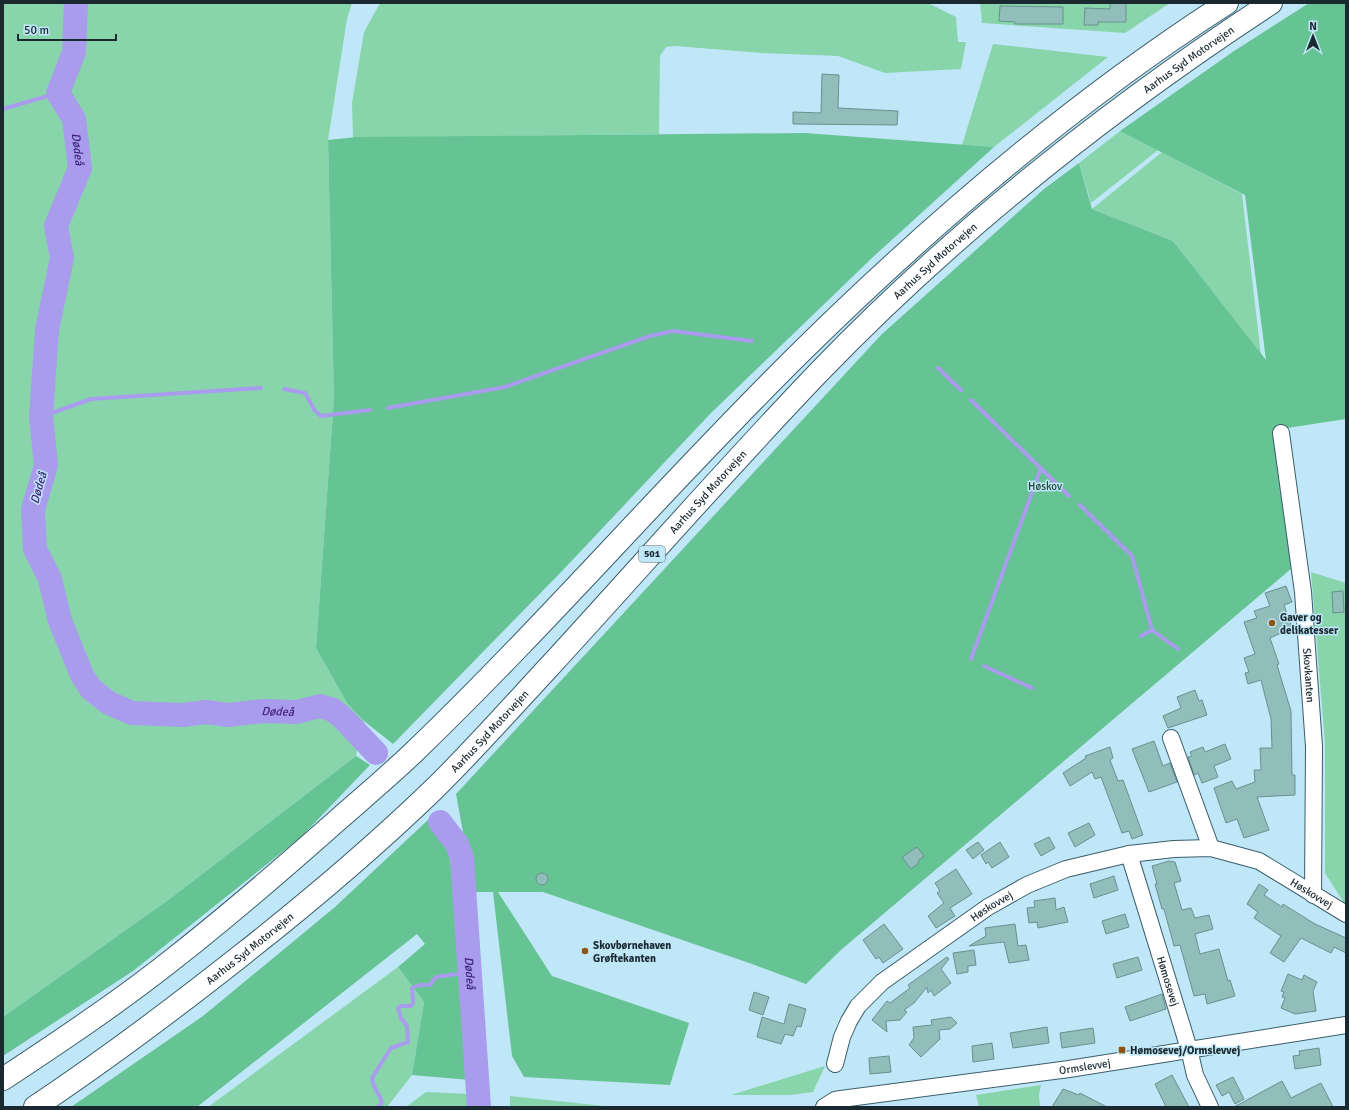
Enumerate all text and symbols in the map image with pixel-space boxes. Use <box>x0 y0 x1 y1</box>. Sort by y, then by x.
scale bar <box>18 16 116 42</box>
north arrow <box>1293 16 1333 56</box>
text: N <box>1309 20 1317 33</box>
text: 50 m <box>24 23 49 38</box>
street label: Aarhus Syd Motorvejen <box>1140 23 1236 96</box>
water label: Dødeå <box>68 132 87 167</box>
street label: Aarhus Syd Motorvejen <box>890 220 979 302</box>
street label: Aarhus Syd Motorvejen <box>667 447 749 536</box>
water label: Dødeå <box>27 469 51 506</box>
park label: Høskov <box>1028 480 1062 493</box>
road number: 501 <box>639 546 665 562</box>
place label: Gaver og delikatesser <box>1280 611 1339 637</box>
marker: Gaver og delikatesser <box>1267 618 1277 628</box>
street label: Skovkanten <box>1300 648 1317 703</box>
street label: Aarhus Syd Motorvejen <box>448 687 531 775</box>
water label: Dødeå <box>261 703 295 719</box>
street label: Høskovvej <box>1288 875 1335 911</box>
street label: Høskovvej <box>968 888 1015 924</box>
street label: Aarhus Syd Motorvejen <box>203 910 296 987</box>
place label: Skovbørnehaven Grøftekanten <box>593 939 671 965</box>
marker: Skovbørnehaven Grøftekanten <box>580 946 590 956</box>
street label: Hømosevej <box>1154 955 1182 1008</box>
water label: Dødeå <box>461 956 479 991</box>
place label: Hømosevej/Ormslevvej <box>1130 1044 1240 1057</box>
marker: Hømosevej/Ormslevvej <box>1117 1045 1127 1055</box>
street label: Ormslevvej <box>1058 1056 1111 1077</box>

